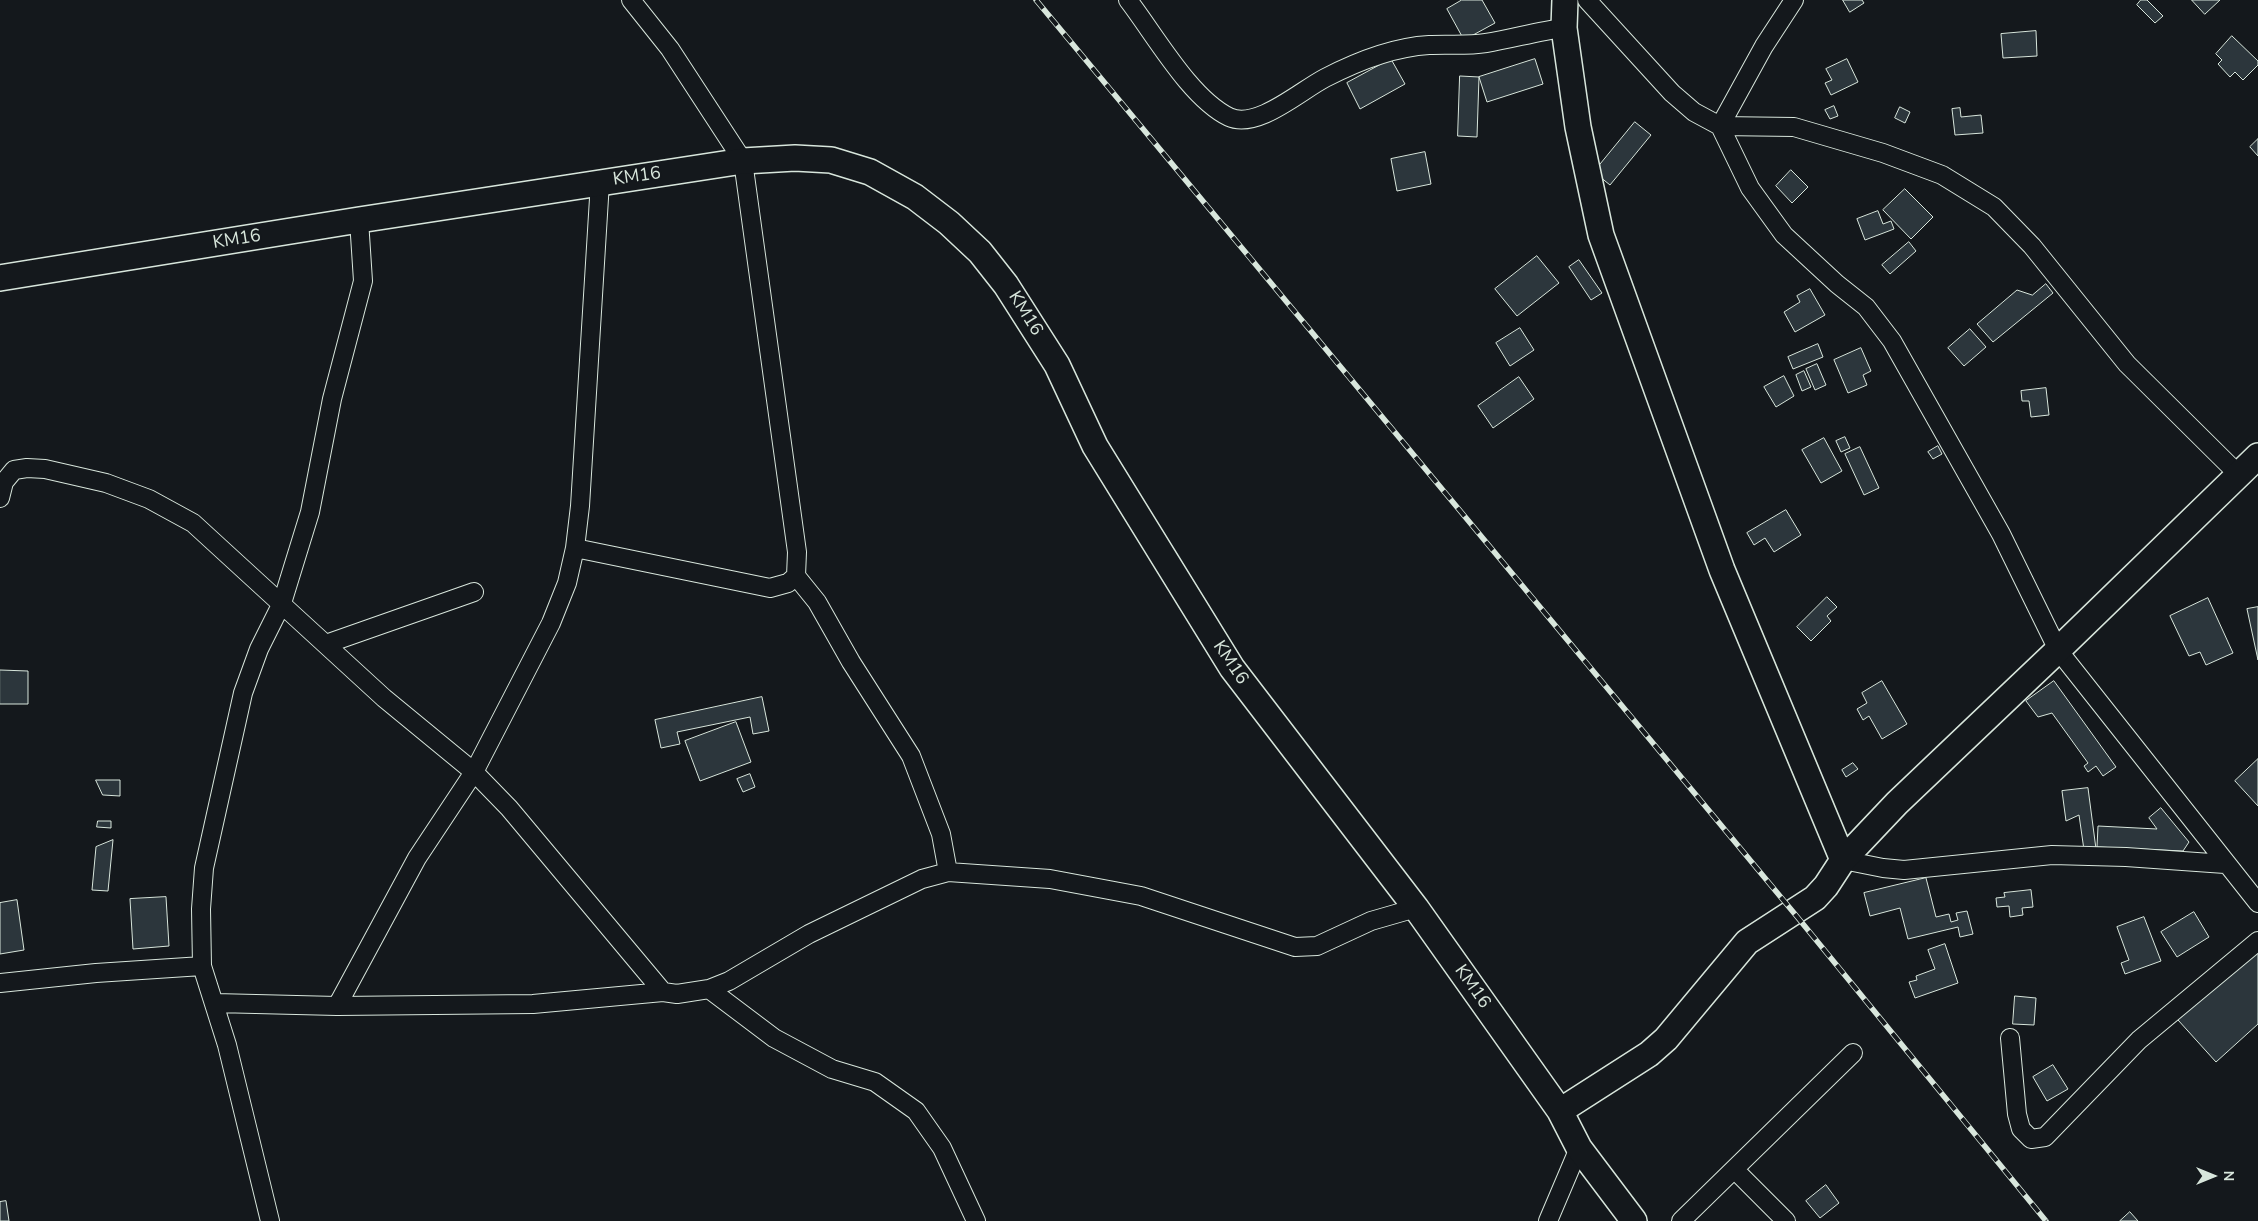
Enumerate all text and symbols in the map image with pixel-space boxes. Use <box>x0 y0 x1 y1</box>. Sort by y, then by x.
street label: KM16 <box>612 163 662 191</box>
street label: KM16 <box>211 226 263 254</box>
street label: KM16 <box>1003 288 1047 340</box>
street label: KM16 <box>1208 637 1252 689</box>
street label: KM16 <box>1449 961 1495 1013</box>
north arrow <box>2188 1151 2238 1201</box>
text: N <box>2219 1171 2238 1181</box>

